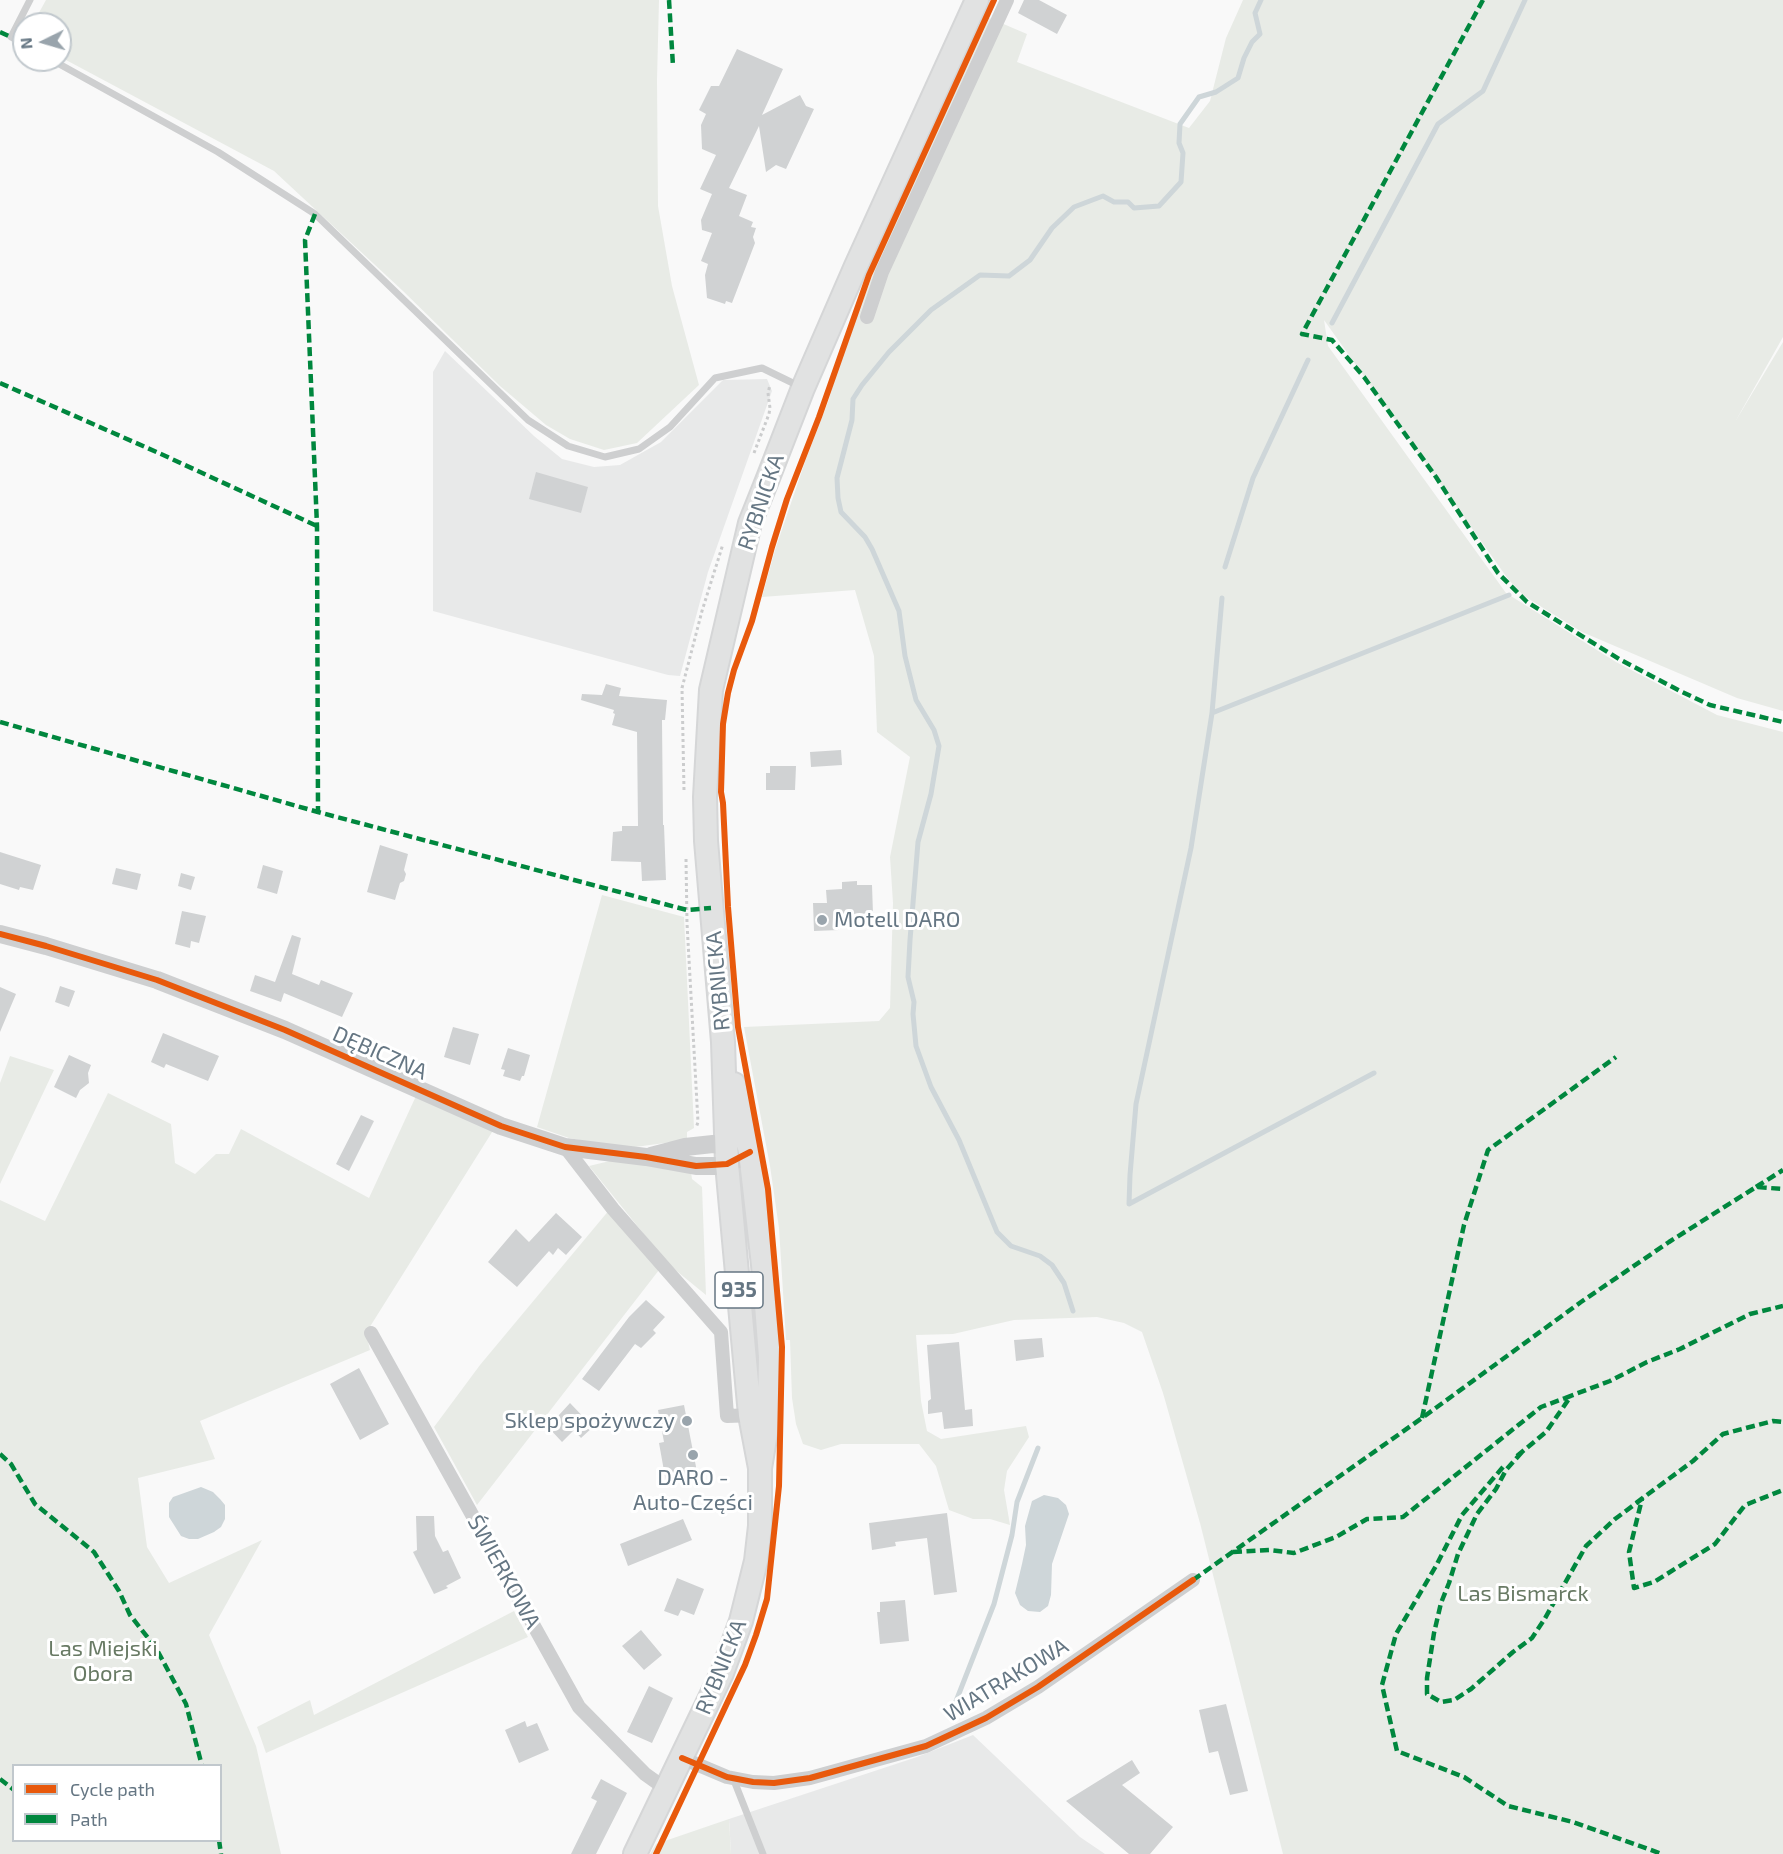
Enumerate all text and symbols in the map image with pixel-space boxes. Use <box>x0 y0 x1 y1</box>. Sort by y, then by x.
north arrow <box>12 12 72 72</box>
text: N <box>16 37 36 50</box>
street label: RYBNICKA <box>732 450 790 554</box>
place label: Motell DARO <box>834 907 960 933</box>
marker: Motell DARO <box>815 913 829 927</box>
street label: RYBNICKA <box>700 930 736 1032</box>
street label: DĘBICZNA <box>329 1020 431 1086</box>
road number: 935 <box>715 1272 763 1308</box>
place label: Sklep spożywczy <box>505 1408 675 1434</box>
marker: Sklep spożywczy <box>680 1414 694 1428</box>
marker: DARO - Auto-Części <box>686 1448 700 1462</box>
place label: DARO - Auto-Części <box>633 1465 753 1516</box>
street label: ŚWIERKOWA <box>462 1510 546 1634</box>
park label: Las Bismarck <box>1457 1581 1589 1607</box>
street label: RYBNICKA <box>690 1616 752 1718</box>
street label: WIATRAKOWA <box>939 1633 1073 1727</box>
park label: Las Miejski Obora <box>48 1636 158 1688</box>
legend <box>12 1764 222 1842</box>
text: Cycle path <box>70 1778 155 1800</box>
text: Path <box>70 1808 108 1830</box>

